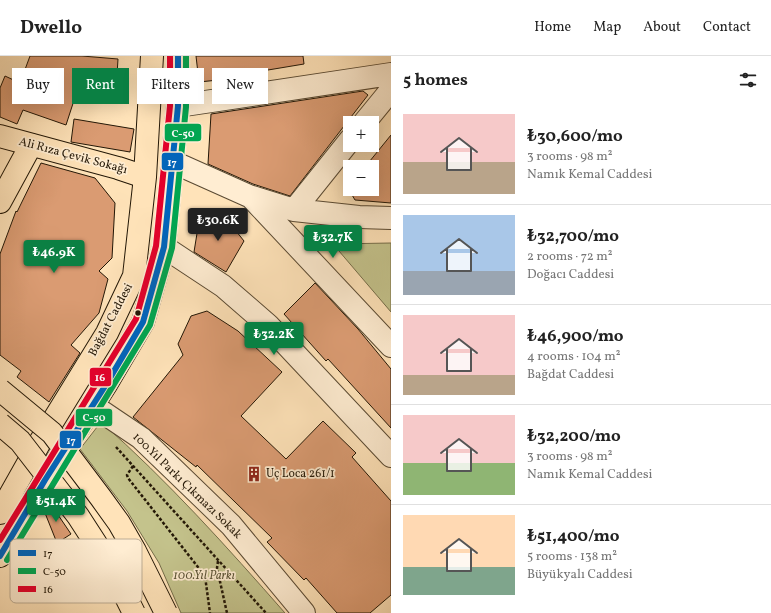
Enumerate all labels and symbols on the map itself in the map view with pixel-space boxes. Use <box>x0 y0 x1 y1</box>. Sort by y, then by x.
line badge: C-50 <box>164 123 202 142</box>
text: C-50 <box>171 127 195 142</box>
street label: Ali Rıza Çevik Sokağı <box>17 134 129 178</box>
line badge: 17 <box>161 152 184 171</box>
text: 17 <box>167 156 177 171</box>
pin: ₺30.6K <box>185 208 251 242</box>
pin: ₺32.7K <box>300 225 366 259</box>
pin: ₺46.9K <box>21 240 87 274</box>
street label: Bağdat Caddesi <box>85 280 137 359</box>
unlabelled marker <box>133 308 143 318</box>
pin: ₺32.2K <box>241 322 307 356</box>
line badge: 16 <box>89 367 112 387</box>
text: 16 <box>95 371 105 386</box>
line badge: C-50 <box>75 408 113 427</box>
text: C-50 <box>82 411 106 426</box>
street label: 100.Yıl Parkı Çıkmazı Sokak <box>129 429 245 543</box>
line badge: 17 <box>59 430 82 449</box>
text: 17 <box>66 434 76 449</box>
building icon: Uç Loca 261/1 <box>245 465 263 483</box>
place label: Uç Loca 261/1 <box>266 466 335 482</box>
pin: ₺51.4K <box>23 489 89 523</box>
legend <box>10 539 142 603</box>
text: 17 <box>43 547 53 562</box>
text: C-50 <box>43 565 66 580</box>
park label: 100.Yıl Parkı <box>173 568 235 584</box>
text: 16 <box>43 583 53 598</box>

